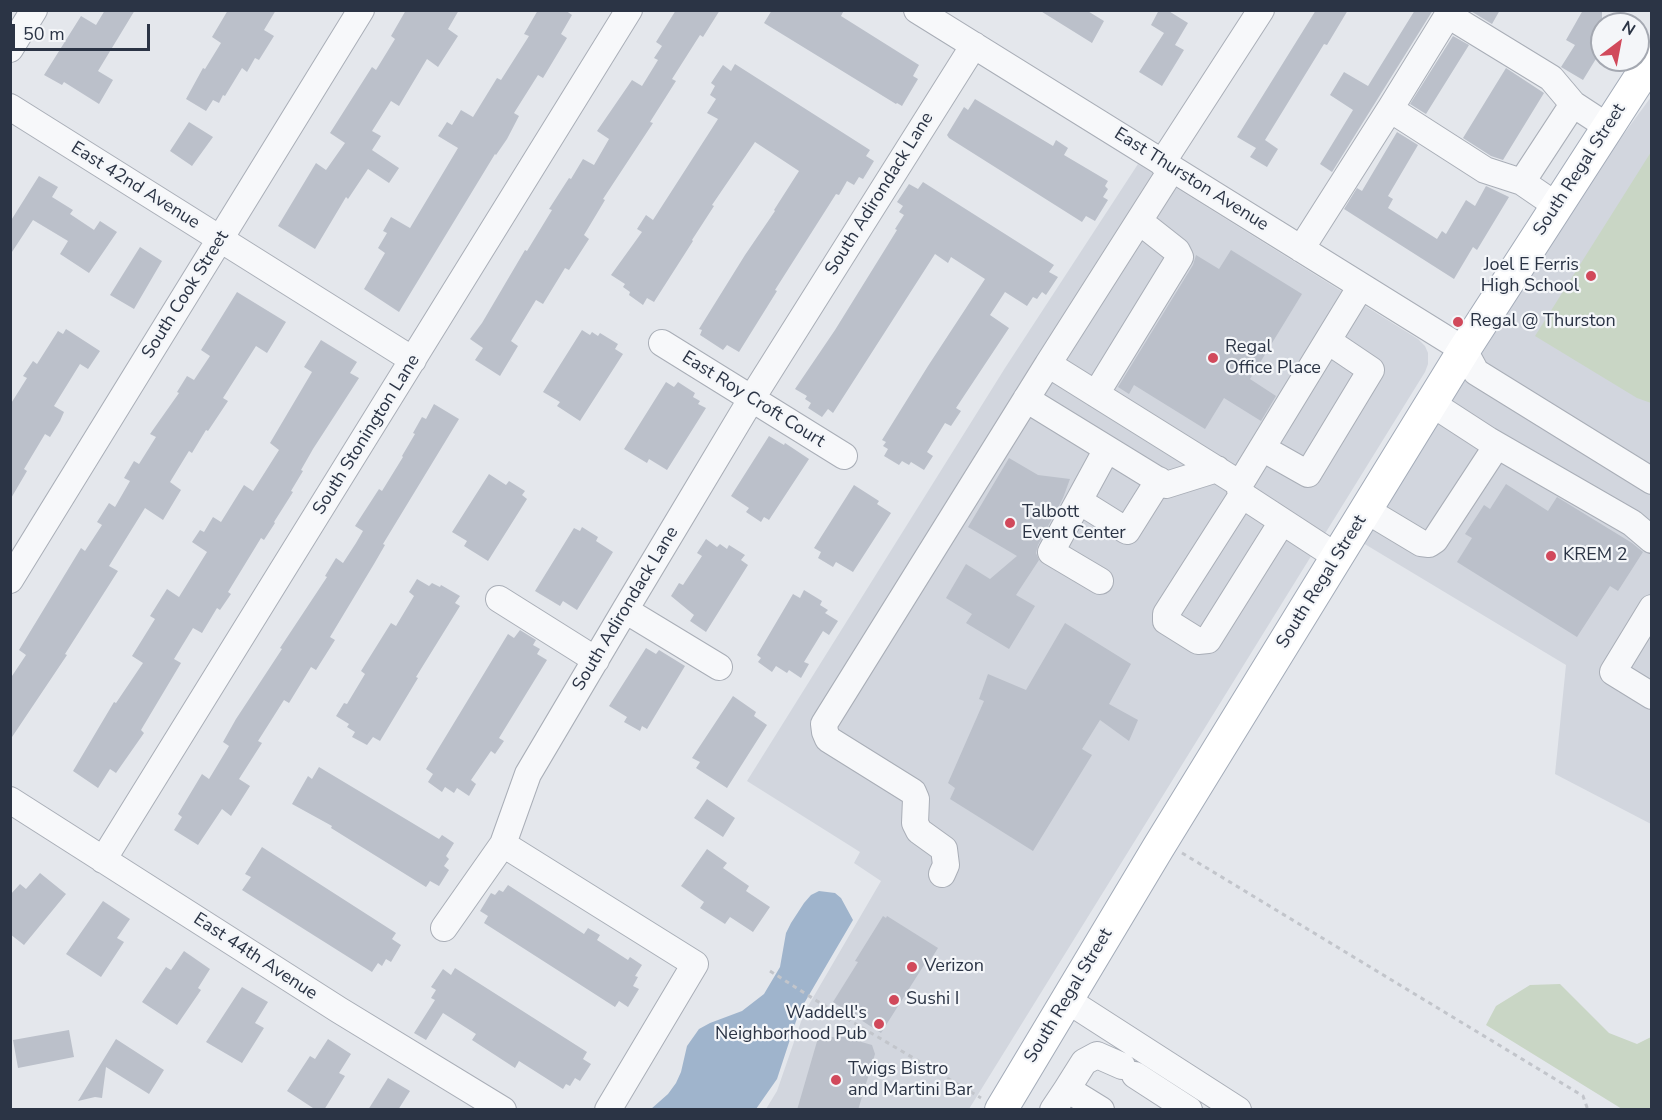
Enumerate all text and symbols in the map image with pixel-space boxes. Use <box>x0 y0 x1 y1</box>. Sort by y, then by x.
scale bar <box>15 12 153 50</box>
north arrow <box>1590 12 1650 72</box>
text: N <box>1618 16 1639 41</box>
text: 50 m <box>23 22 65 46</box>
street label: South Regal Street <box>1529 100 1631 240</box>
street label: South Adirondack Lane <box>821 109 939 279</box>
street label: East Thurston Avenue <box>1110 124 1272 236</box>
street label: East 42nd Avenue <box>67 138 203 234</box>
street label: South Cook Street <box>138 227 234 363</box>
place label: Joel E Ferris High School <box>1481 255 1579 298</box>
marker: Joel E Ferris High School <box>1584 269 1598 283</box>
place label: Regal @ Thurston <box>1470 311 1616 333</box>
marker: Regal @ Thurston <box>1451 315 1465 329</box>
place label: Regal Office Place <box>1225 337 1321 380</box>
street label: East Roy Croft Court <box>677 347 829 453</box>
street label: South Stonington Lane <box>309 351 425 519</box>
marker: Regal Office Place <box>1206 351 1220 365</box>
place label: Talbott Event Center <box>1022 502 1126 544</box>
street label: South Regal Street <box>1272 511 1372 653</box>
marker: Talbott Event Center <box>1003 516 1017 530</box>
street label: South Adirondack Lane <box>568 523 684 695</box>
place label: KREM 2 <box>1563 545 1628 567</box>
marker: KREM 2 <box>1544 549 1558 563</box>
street label: East 44th Avenue <box>189 909 321 1005</box>
street label: South Regal Street <box>1020 925 1118 1067</box>
place label: Verizon <box>924 956 984 978</box>
marker: Verizon <box>905 960 919 974</box>
place label: Sushi I <box>906 989 959 1011</box>
marker: Sushi I <box>887 993 901 1007</box>
place label: Waddell's Neighborhood Pub <box>715 1003 867 1046</box>
marker: Waddell's Neighborhood Pub <box>872 1017 886 1031</box>
place label: Twigs Bistro and Martini Bar <box>848 1059 972 1102</box>
marker: Twigs Bistro and Martini Bar <box>829 1073 843 1087</box>

